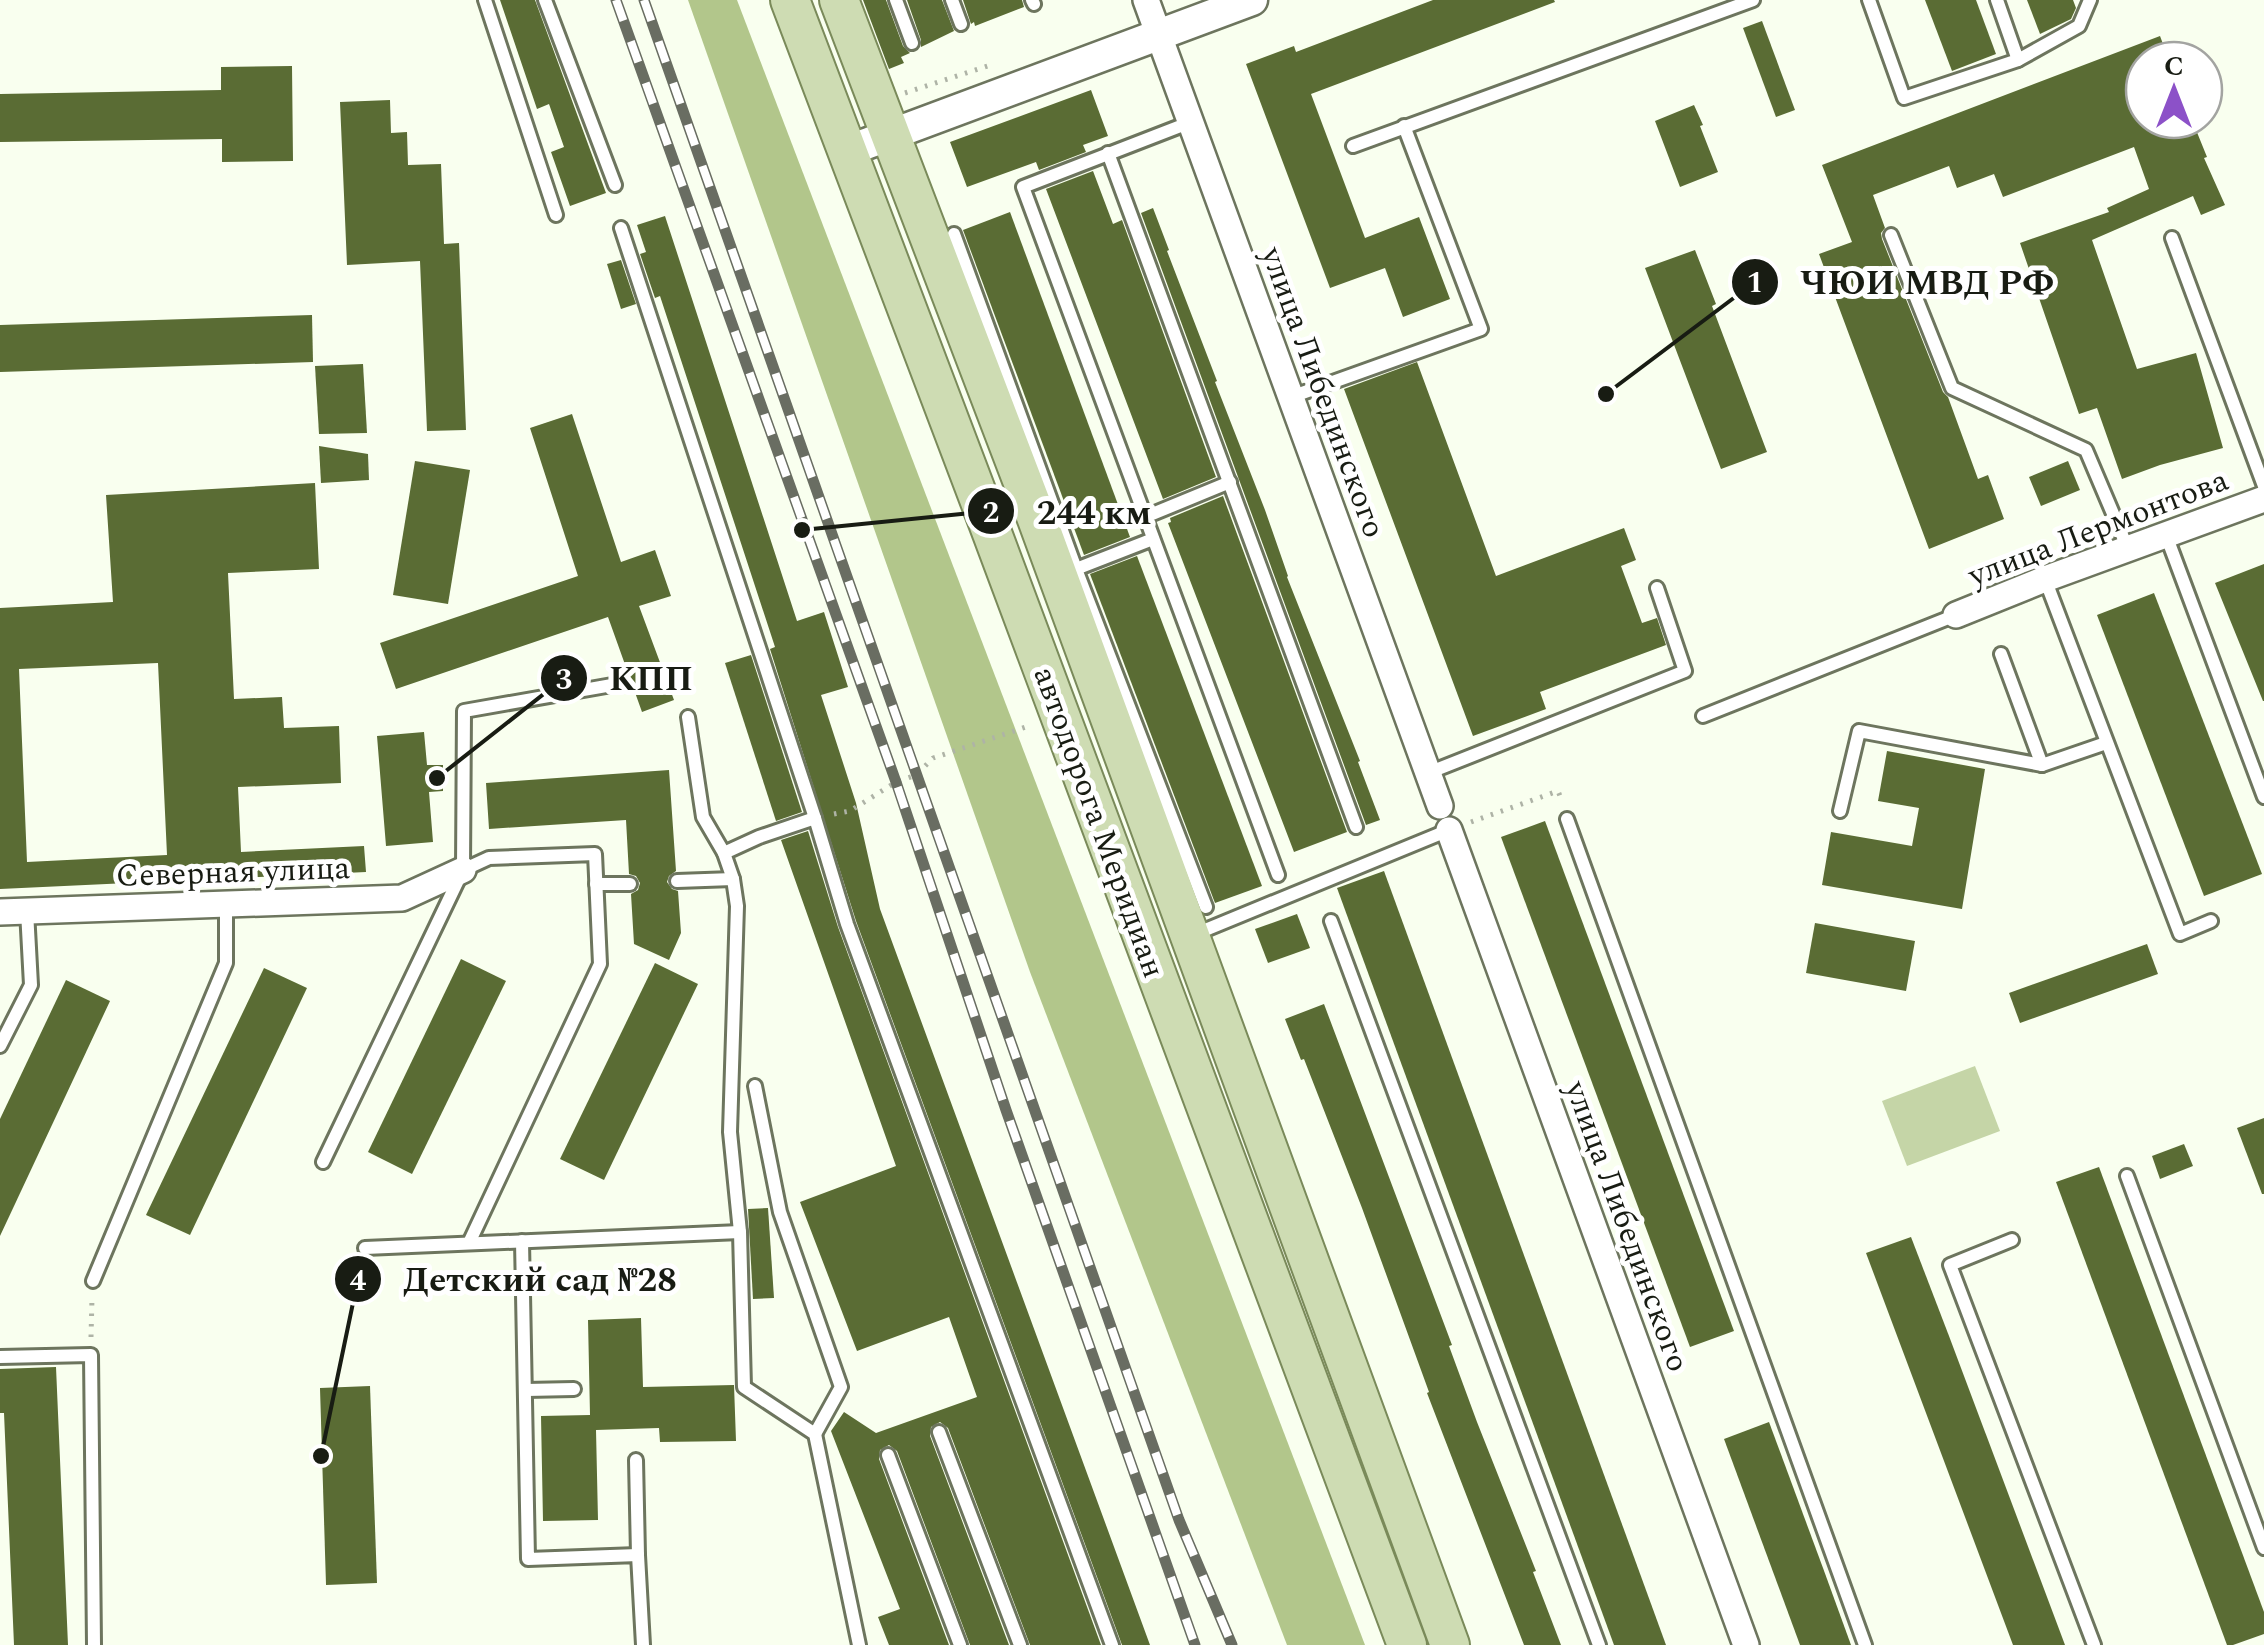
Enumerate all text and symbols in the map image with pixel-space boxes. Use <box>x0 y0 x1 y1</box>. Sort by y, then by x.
north arrow <box>2124 40 2224 140</box>
text: С <box>2164 45 2184 88</box>
street label: улица Либединского <box>1247 239 1398 545</box>
callout: ЧЮИ МВД РФ <box>1730 249 2074 314</box>
text: ЧЮИ МВД РФ <box>1800 257 2054 310</box>
text: 1 <box>1747 260 1763 306</box>
street label: улица Лермонтова <box>1960 456 2236 601</box>
callout: 244 км <box>966 479 1171 544</box>
text: 244 км <box>1037 487 1151 540</box>
text: 2 <box>983 490 999 536</box>
callout: КПП <box>539 646 713 711</box>
text: КПП <box>609 653 693 706</box>
text: 3 <box>556 657 572 703</box>
street label: автодорога Меридиан <box>1020 660 1178 985</box>
street label: Северная улица <box>115 844 351 901</box>
street label: улица Либединского <box>1551 1073 1702 1379</box>
callout: Детский сад №28 <box>333 1247 696 1312</box>
text: Детский сад №28 <box>403 1254 677 1307</box>
text: 4 <box>350 1258 367 1304</box>

